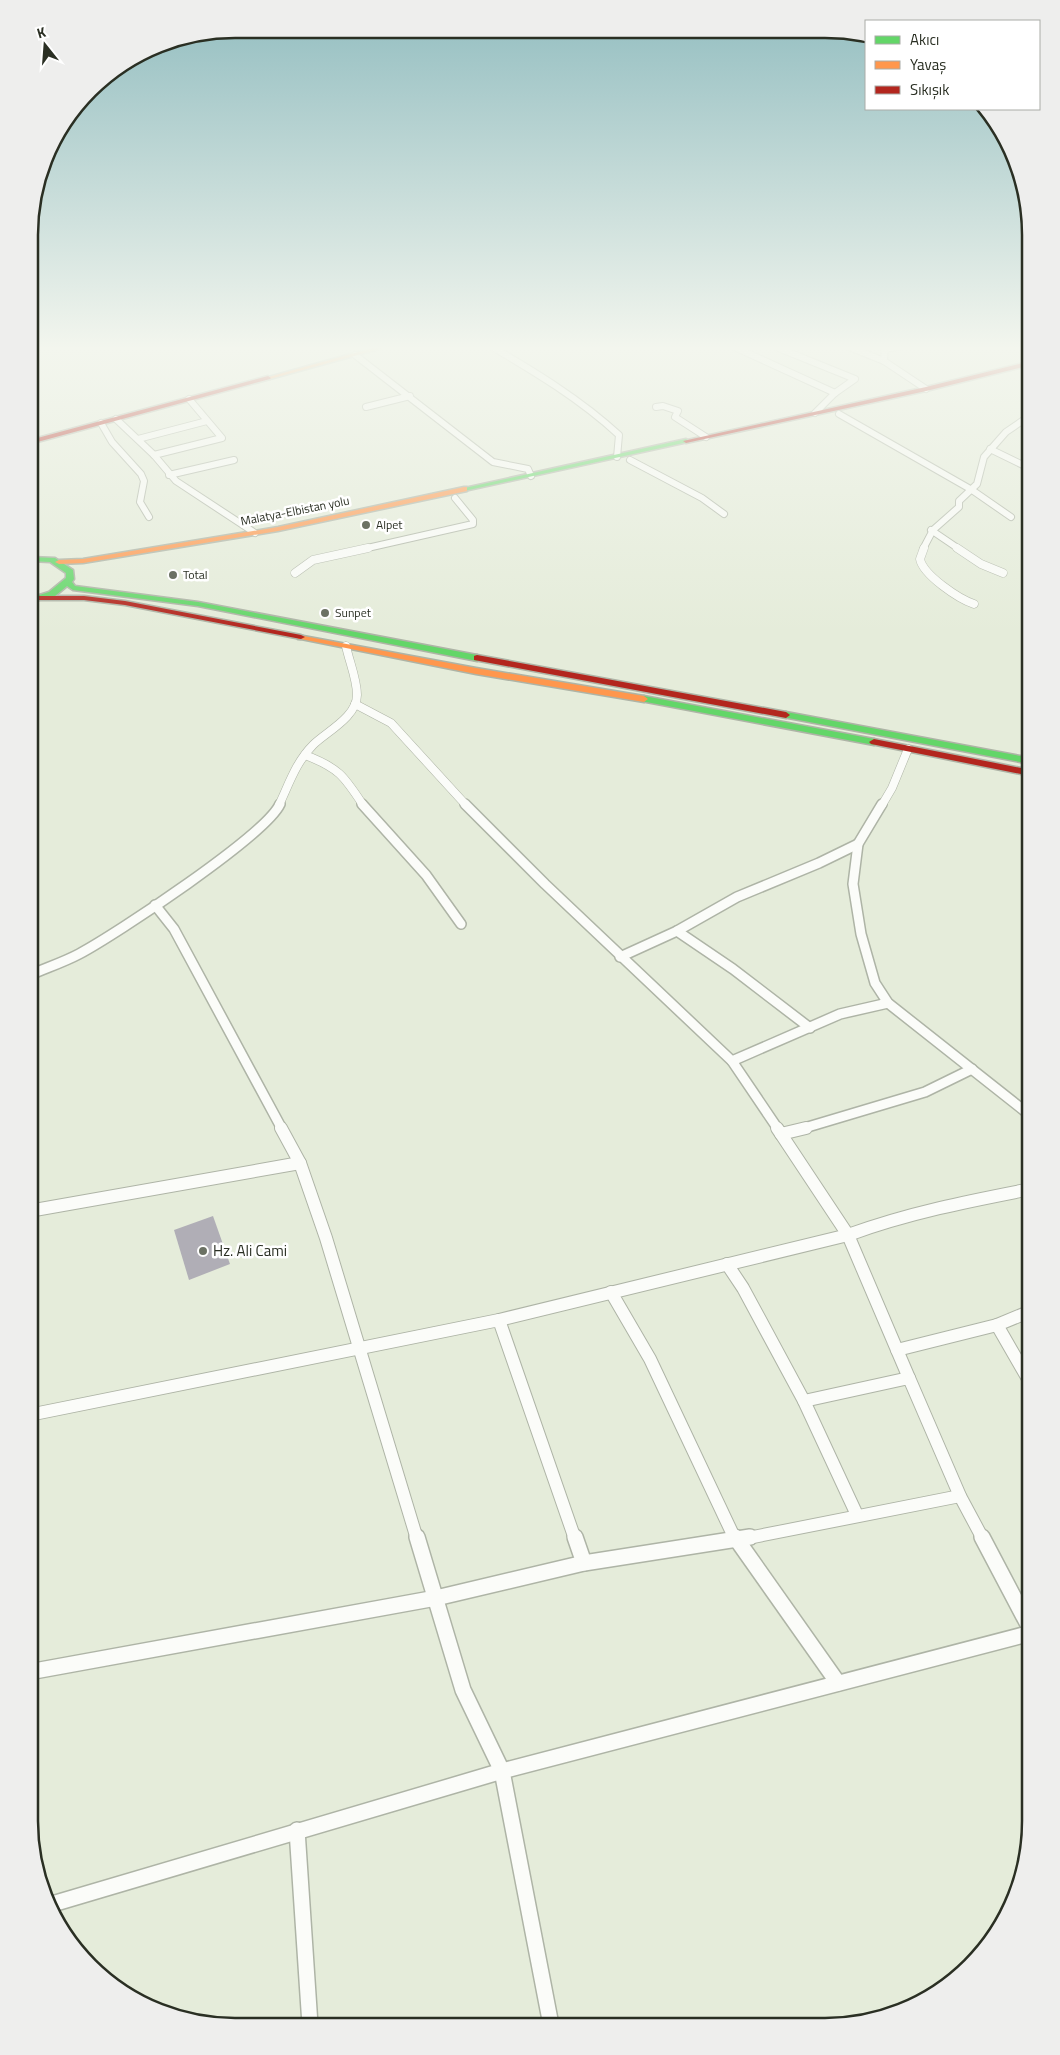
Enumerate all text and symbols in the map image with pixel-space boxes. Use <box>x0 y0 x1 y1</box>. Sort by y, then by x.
north arrow <box>20 20 70 70</box>
legend <box>865 20 1040 110</box>
text: K <box>34 21 49 43</box>
text: Akıcı <box>910 28 939 51</box>
text: Yavaş <box>910 53 946 76</box>
text: Sıkışık <box>910 78 949 101</box>
street label: Malatya-Elbistan yolu <box>239 491 351 530</box>
place label: Alpet <box>376 515 403 534</box>
marker: Alpet <box>360 519 372 531</box>
place label: Total <box>183 565 208 584</box>
marker: Total <box>167 569 179 581</box>
place label: Sunpet <box>335 603 372 622</box>
marker: Sunpet <box>319 607 331 619</box>
place label: Hz. Ali Cami <box>213 1239 287 1262</box>
marker: Hz. Ali Cami <box>197 1245 209 1257</box>

